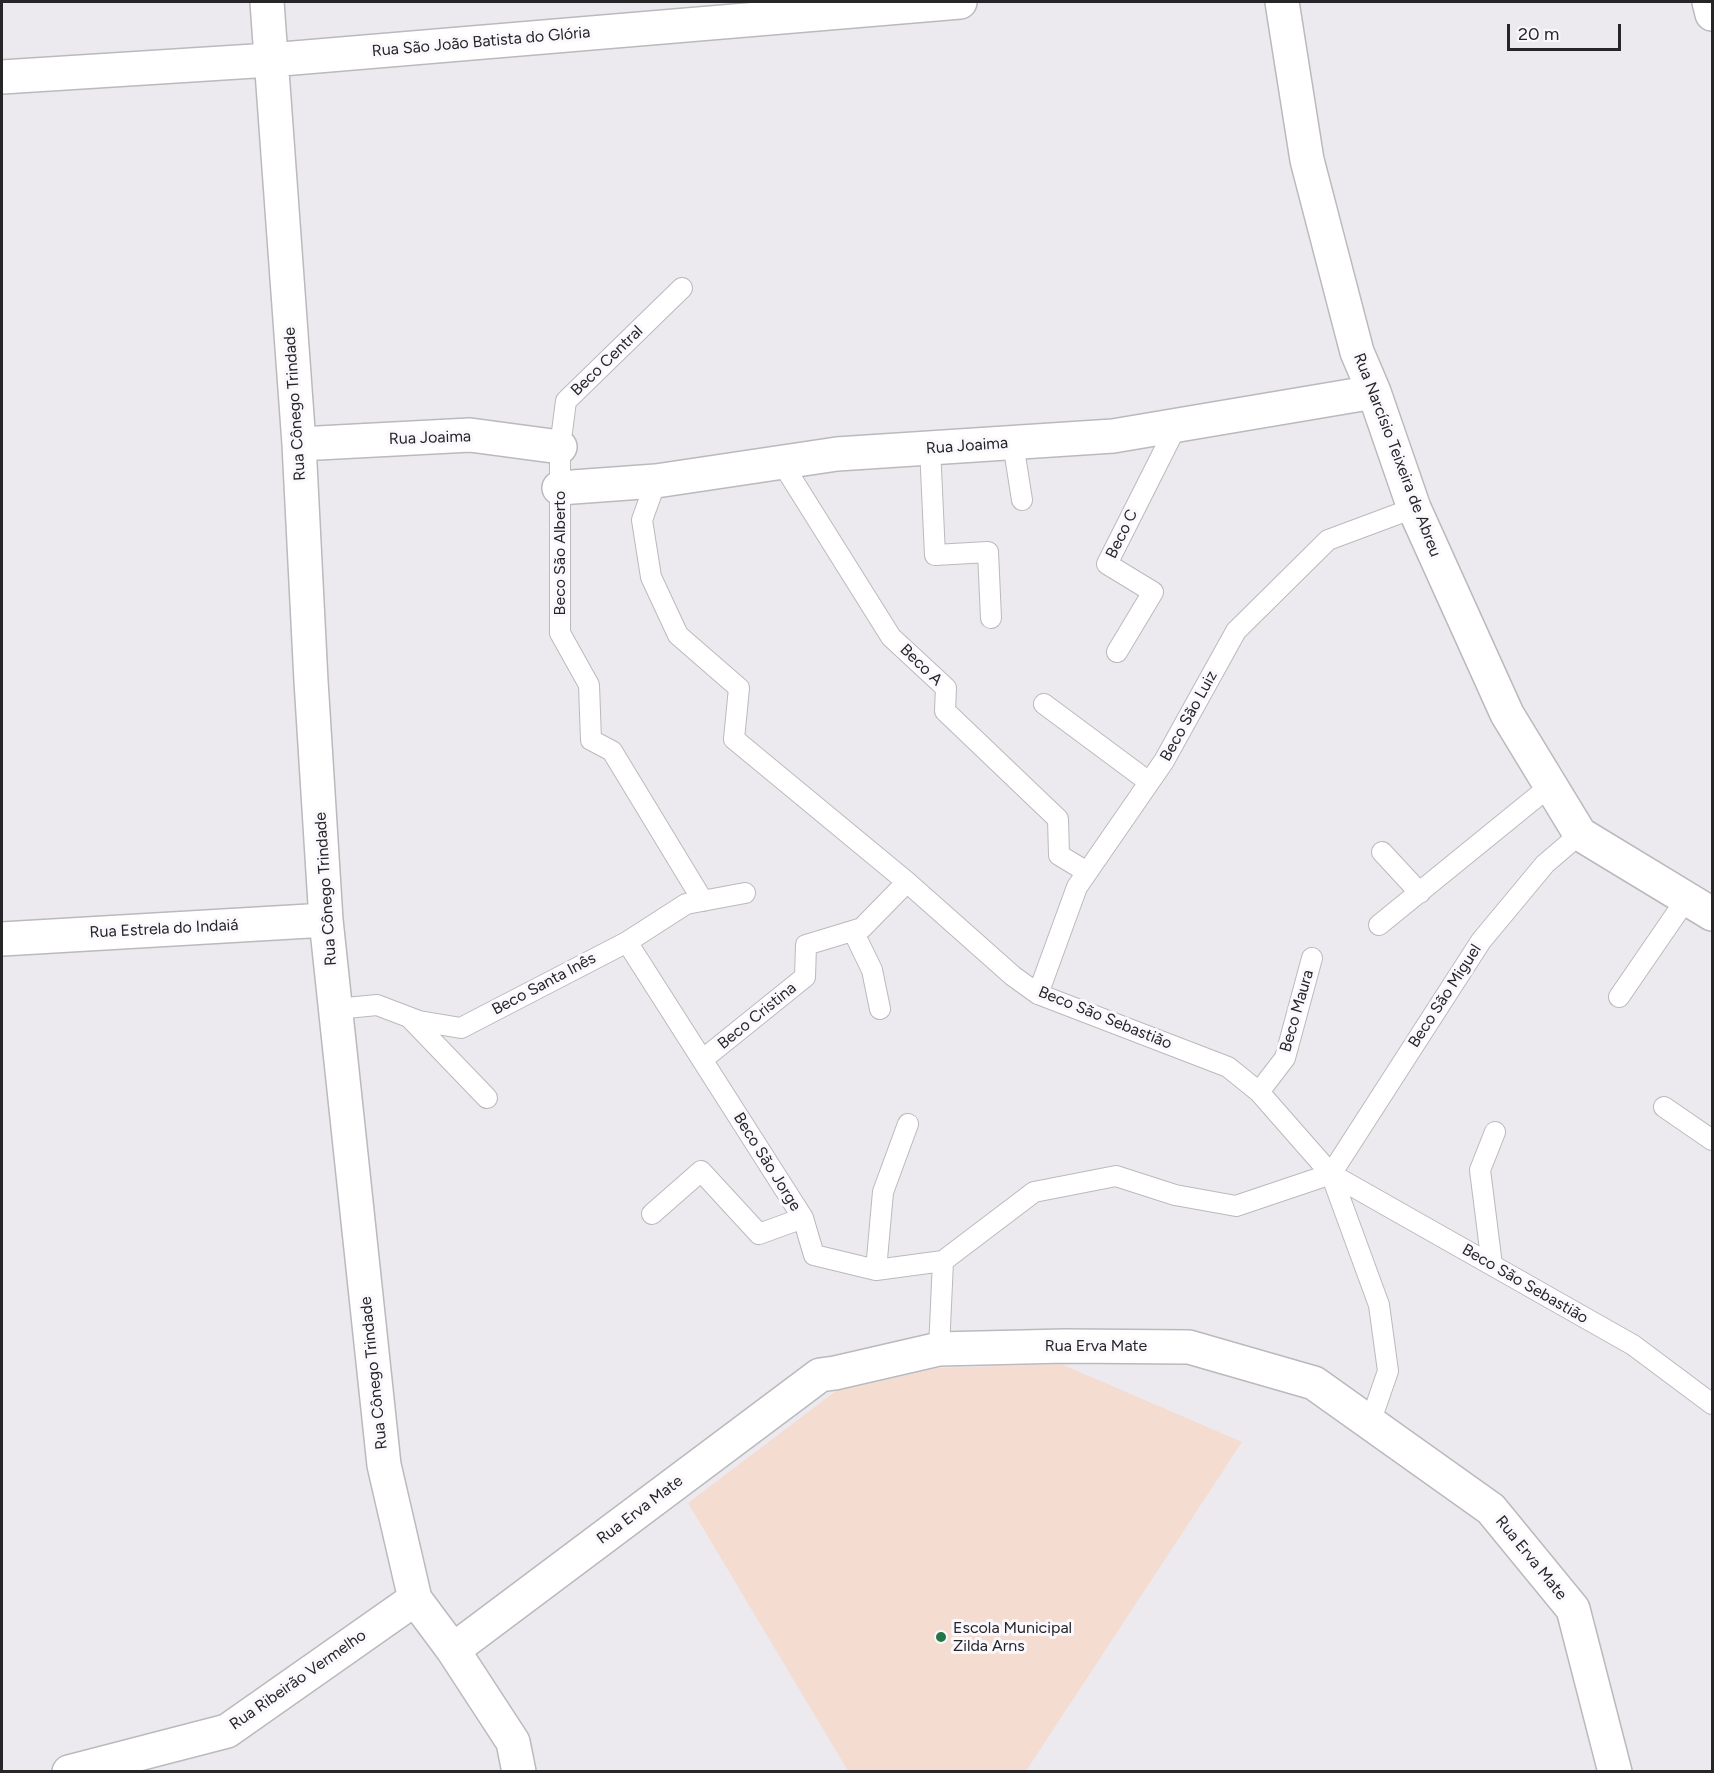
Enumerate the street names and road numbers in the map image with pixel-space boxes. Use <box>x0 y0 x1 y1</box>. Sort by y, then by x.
street label: Rua São João Batista do Glória <box>371 23 591 61</box>
street label: Beco Central <box>567 322 647 400</box>
street label: Rua Cônego Trindade <box>280 327 310 481</box>
street label: Rua Narcísio Teixeira de Abreu <box>1349 350 1445 560</box>
street label: Rua Joaima <box>389 427 471 449</box>
street label: Rua Joaima <box>925 434 1009 458</box>
street label: Beco São Alberto <box>550 491 570 615</box>
street label: Beco C <box>1102 506 1142 562</box>
street label: Beco A <box>896 640 946 690</box>
street label: Beco São Luiz <box>1156 667 1222 765</box>
street label: Rua Cônego Trindade <box>311 812 341 966</box>
street label: Rua Estrela do Indaiá <box>89 916 239 942</box>
street label: Beco São Miguel <box>1404 941 1486 1051</box>
street label: Beco Santa Inês <box>489 949 599 1019</box>
street label: Beco Maura <box>1276 968 1318 1054</box>
street label: Beco Cristina <box>714 979 800 1053</box>
street label: Beco São Sebastião <box>1035 982 1175 1054</box>
street label: Beco São Jorge <box>729 1109 805 1215</box>
street label: Beco São Sebastião <box>1459 1240 1591 1328</box>
street label: Rua Cônego Trindade <box>356 1295 392 1451</box>
street label: Rua Erva Mate <box>1045 1336 1147 1356</box>
street label: Rua Erva Mate <box>593 1471 687 1549</box>
street label: Rua Erva Mate <box>1491 1512 1571 1604</box>
street label: Rua Ribeirão Vermelho <box>226 1626 370 1734</box>

